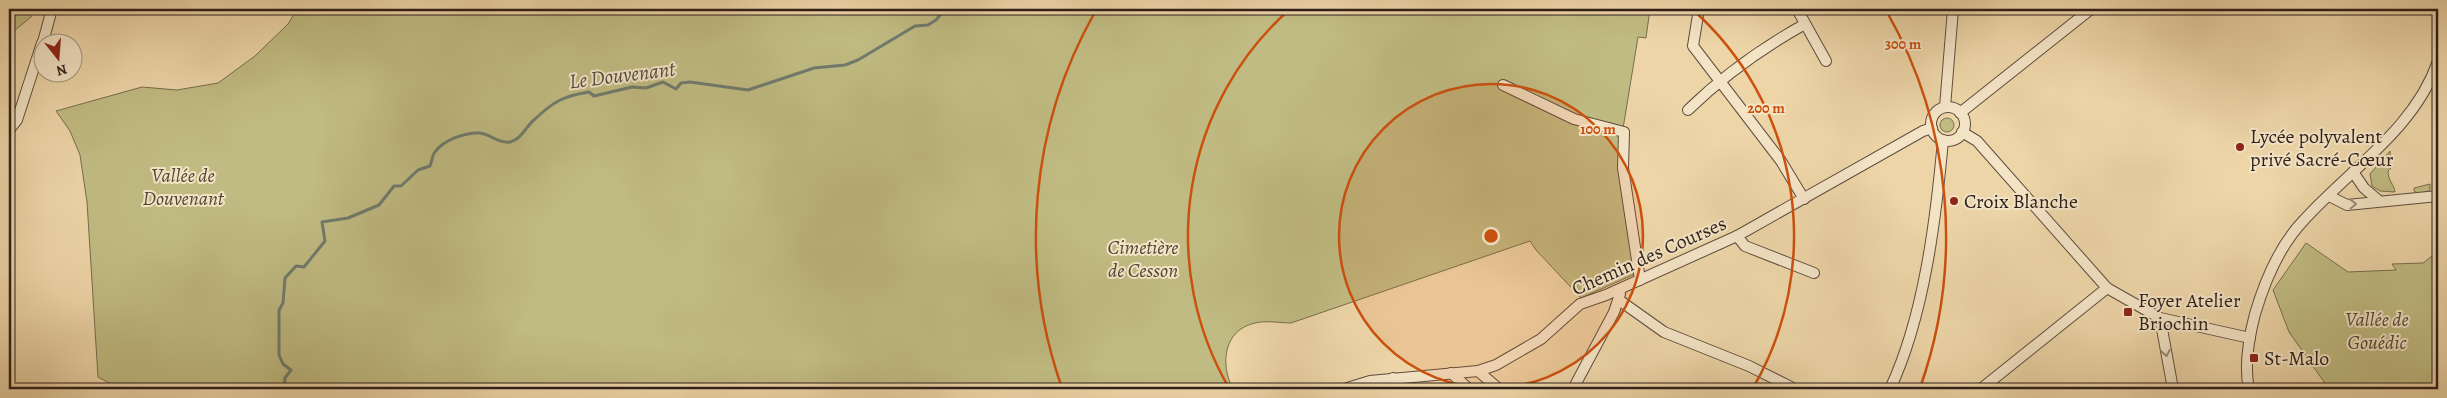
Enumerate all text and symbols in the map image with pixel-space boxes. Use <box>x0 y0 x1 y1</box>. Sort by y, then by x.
north arrow <box>32 32 82 82</box>
text: 300 m <box>1885 34 1922 54</box>
water label: Le Douvenant <box>567 54 678 95</box>
text: N <box>54 59 69 81</box>
text: 200 m <box>1747 98 1785 118</box>
text: 100 m <box>1580 119 1616 139</box>
place label: Lycée polyvalent privé Sacré-Cœur <box>2250 123 2394 173</box>
marker: Lycée polyvalent privé Sacré-Cœur <box>2234 141 2246 153</box>
park label: Vallée de Douvenant <box>142 162 225 212</box>
place label: Croix Blanche <box>1964 188 2078 215</box>
marker: Croix Blanche <box>1948 195 1960 207</box>
one-way arrow <box>2349 199 2357 209</box>
street label: Chemin des Courses <box>1567 210 1731 302</box>
centre of rings <box>1482 227 1500 245</box>
park label: Cimetière de Cesson <box>1108 234 1178 284</box>
place label: Foyer Atelier Briochin <box>2138 287 2241 337</box>
marker: Foyer Atelier Briochin <box>2122 306 2134 318</box>
park label: Vallée de Gouédic <box>2345 306 2409 356</box>
place label: St-Malo <box>2264 345 2329 372</box>
one-way arrow <box>2160 349 2171 358</box>
marker: St-Malo <box>2248 352 2260 364</box>

